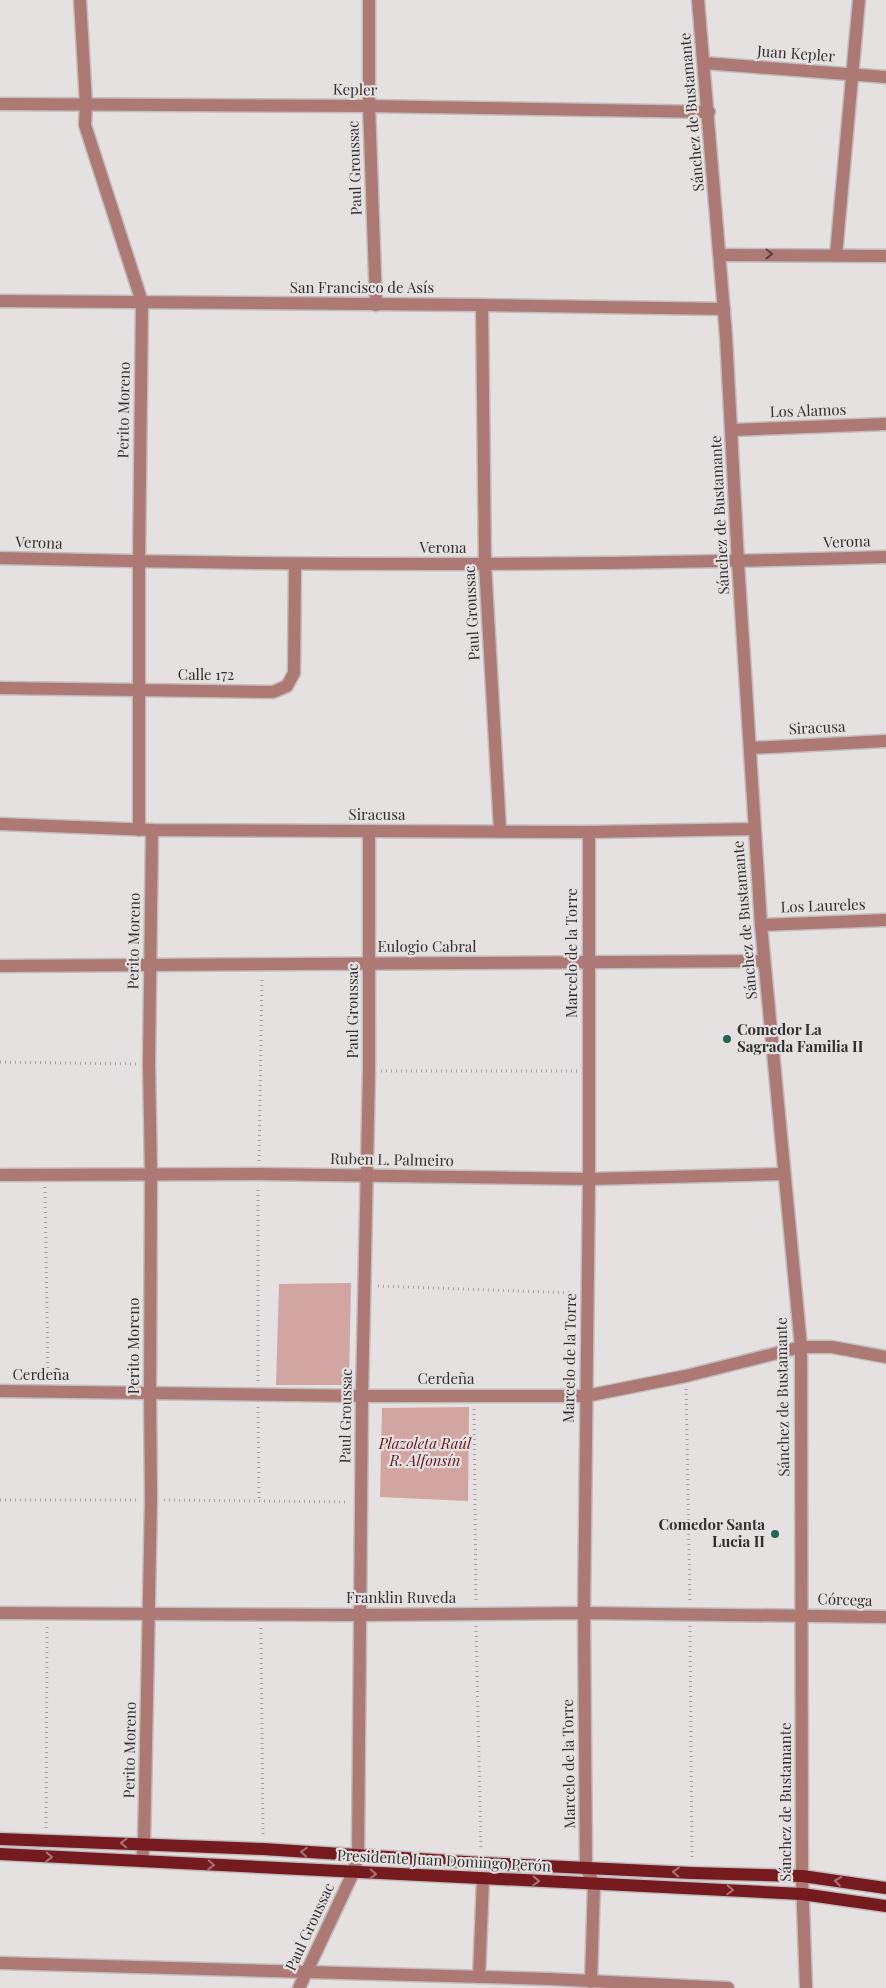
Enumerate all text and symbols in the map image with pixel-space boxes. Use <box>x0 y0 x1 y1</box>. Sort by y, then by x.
street label: Sánchez de Bustamante <box>674 32 708 192</box>
street label: Juan Kepler <box>755 40 836 66</box>
street label: Kepler <box>333 79 378 99</box>
street label: Paul Groussac <box>342 120 366 216</box>
one-way arrow <box>765 249 773 259</box>
street label: San Francisco de Asís <box>290 277 434 297</box>
street label: Perito Moreno <box>112 361 134 459</box>
street label: Los Alamos <box>769 399 847 421</box>
street label: Sánchez de Bustamante <box>705 435 733 595</box>
street label: Verona <box>822 530 871 552</box>
street label: Verona <box>14 531 63 553</box>
street label: Verona <box>418 537 467 557</box>
street label: Paul Groussac <box>459 565 483 661</box>
street label: Calle 172 <box>178 664 234 684</box>
street label: Siracusa <box>788 716 846 738</box>
street label: Siracusa <box>349 804 406 824</box>
street label: Sánchez de Bustamante <box>727 840 761 1000</box>
street label: Marcelo de la Torre <box>561 888 581 1018</box>
street label: Perito Moreno <box>122 892 144 990</box>
street label: Los Laureles <box>780 894 866 916</box>
street label: Eulogio Cabral <box>377 936 477 956</box>
street label: Paul Groussac <box>342 964 362 1058</box>
place label: Comedor La Sagrada Familia II <box>737 1019 864 1056</box>
marker: Comedor La Sagrada Familia II <box>721 1033 733 1045</box>
street label: Ruben L. Palmeiro <box>330 1148 454 1170</box>
street label: Marcelo de la Torre <box>558 1293 580 1423</box>
street label: Perito Moreno <box>123 1298 143 1394</box>
street label: Sánchez de Bustamante <box>771 1317 793 1477</box>
street label: Cerdeña <box>12 1364 70 1384</box>
street label: Paul Groussac <box>334 1368 356 1464</box>
street label: Cerdeña <box>417 1368 475 1388</box>
park label: Plazoleta Raúl R. Alfonsín <box>378 1433 472 1470</box>
place label: Comedor Santa Lucia II <box>658 1514 765 1551</box>
marker: Comedor Santa Lucia II <box>769 1528 781 1540</box>
street label: Franklin Ruveda <box>346 1587 457 1607</box>
street label: Córcega <box>817 1588 873 1610</box>
street label: Marcelo de la Torre <box>557 1699 579 1829</box>
street label: Perito Moreno <box>118 1701 140 1799</box>
street label: Sánchez de Bustamante <box>775 1722 795 1882</box>
one-way arrow <box>120 1838 128 1849</box>
street label: Presidente Juan Domingo Perón <box>336 1844 552 1876</box>
one-way arrow <box>299 1847 307 1858</box>
one-way arrow <box>45 1851 53 1862</box>
one-way arrow <box>207 1860 215 1871</box>
one-way arrow <box>671 1867 679 1878</box>
one-way arrow <box>369 1868 377 1879</box>
one-way arrow <box>532 1876 540 1886</box>
one-way arrow <box>833 1876 841 1887</box>
street label: Paul Groussac <box>280 1879 338 1974</box>
one-way arrow <box>726 1885 734 1896</box>

